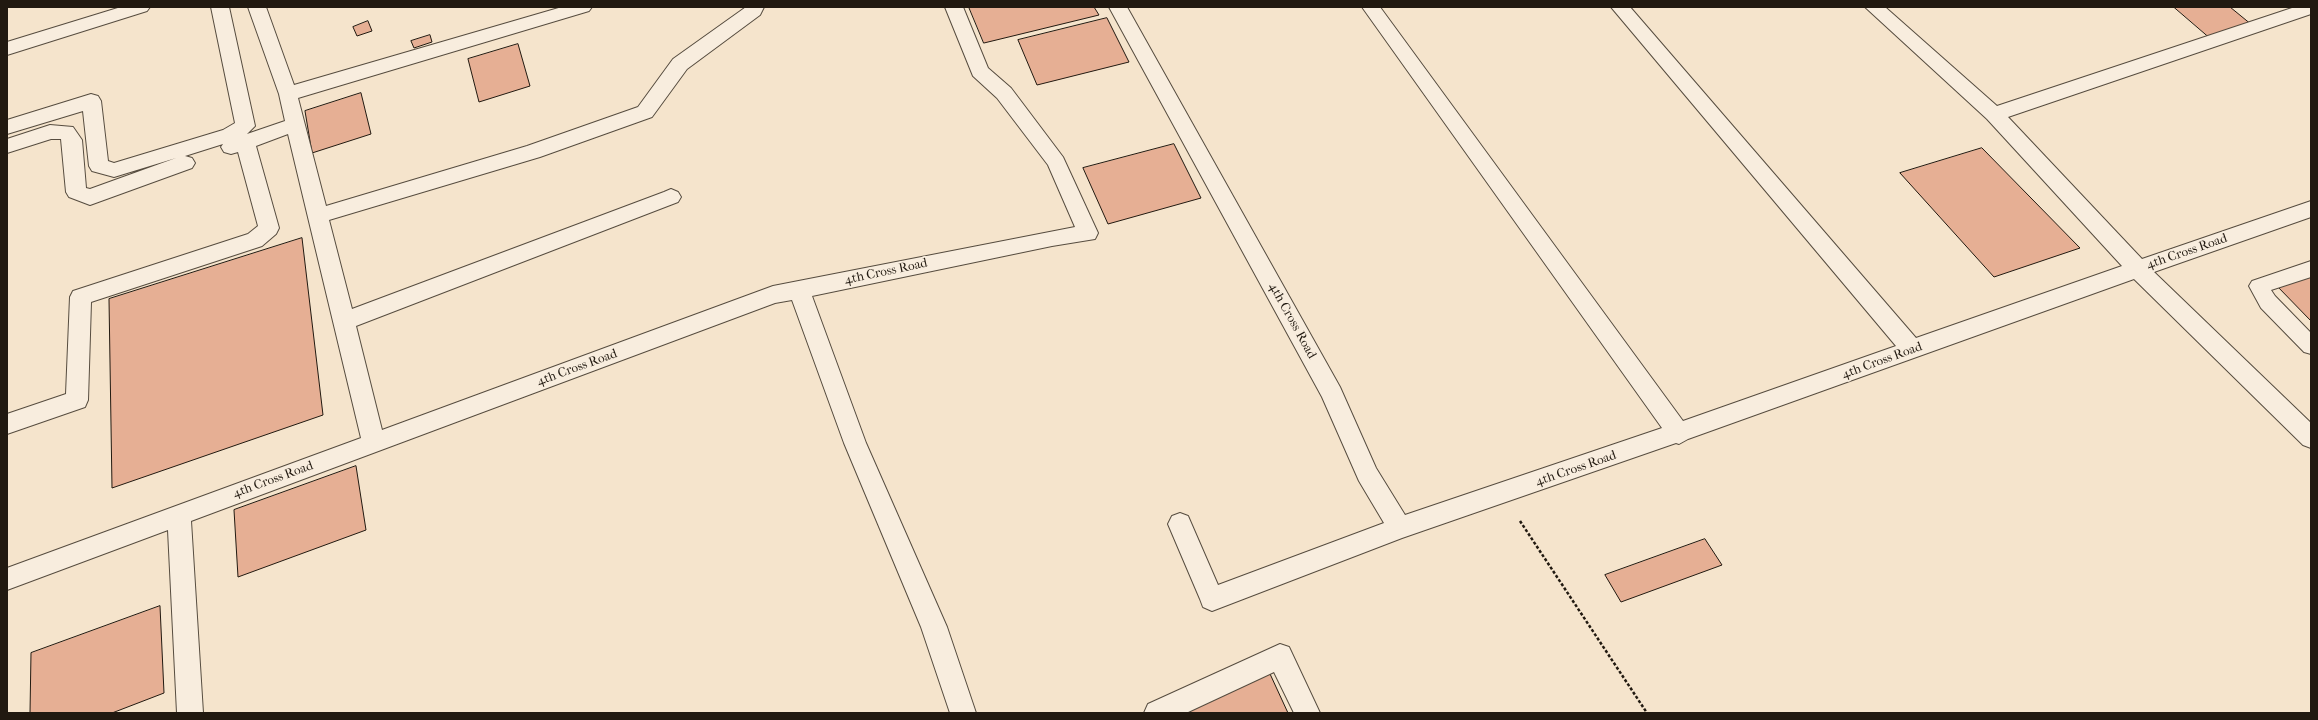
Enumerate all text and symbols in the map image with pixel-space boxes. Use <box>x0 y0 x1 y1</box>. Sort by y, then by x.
street label: 4th Cross Road <box>2145 231 2229 273</box>
street label: 4th Cross Road <box>843 256 929 288</box>
street label: 4th Cross Road <box>1265 280 1319 362</box>
street label: 4th Cross Road <box>1840 339 1924 383</box>
street label: 4th Cross Road <box>535 346 619 390</box>
street label: 4th Cross Road <box>1534 448 1618 490</box>
street label: 4th Cross Road <box>231 458 315 502</box>

